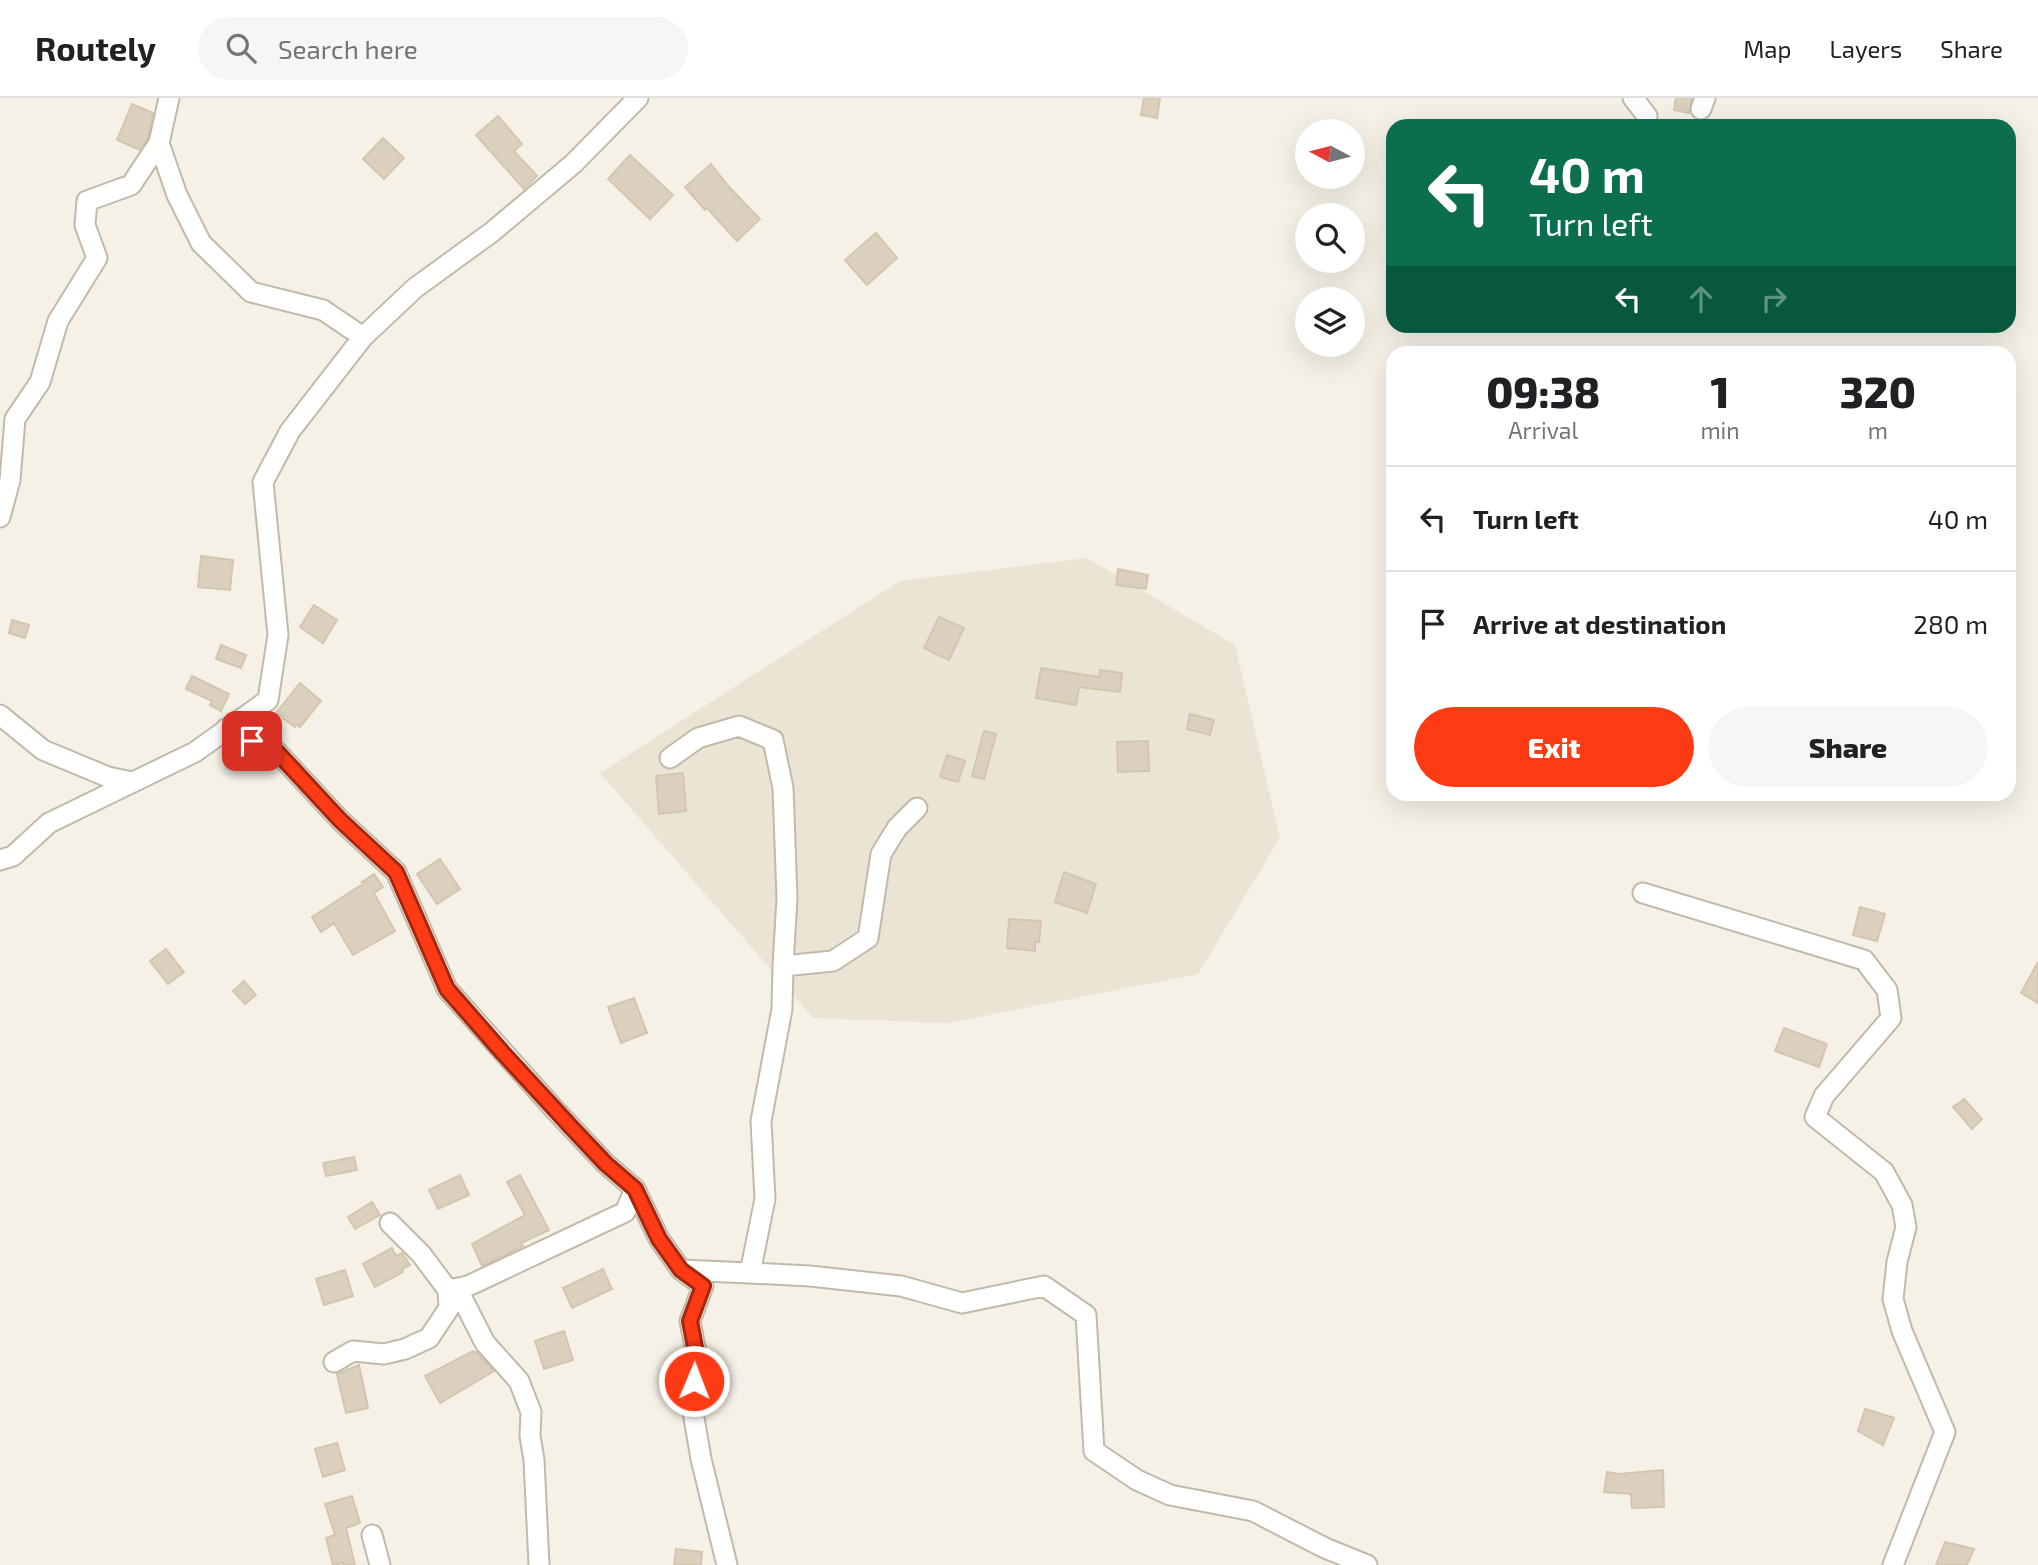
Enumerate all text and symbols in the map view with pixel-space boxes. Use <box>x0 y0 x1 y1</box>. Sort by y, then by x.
search box <box>198 17 688 80</box>
text: Routely <box>35 28 156 68</box>
icon: search <box>222 29 260 67</box>
text: Search here <box>278 33 418 64</box>
text: Map <box>1743 34 1791 63</box>
text: Layers <box>1829 34 1902 63</box>
text: Share <box>1940 34 2003 63</box>
north arrow <box>1295 119 1365 189</box>
map controls <box>1295 119 1365 357</box>
text: 40 m <box>1529 144 1645 203</box>
icon: left <box>1414 147 1505 238</box>
button: search <box>1295 203 1365 273</box>
text: Turn left <box>1529 204 1653 242</box>
icon: left <box>1609 280 1647 318</box>
icon: ahead <box>1682 280 1720 318</box>
icon: right <box>1755 280 1793 318</box>
button: layers <box>1295 287 1365 357</box>
text: 09:38 <box>1486 366 1600 416</box>
text: 1 <box>1711 366 1730 416</box>
text: 320 <box>1840 366 1916 416</box>
text: Arrival <box>1508 416 1578 444</box>
text: min <box>1700 416 1740 444</box>
text: m <box>1868 416 1888 444</box>
icon: left <box>1414 500 1452 538</box>
text: Turn left <box>1473 503 1579 534</box>
text: 40 m <box>1928 503 1988 534</box>
icon: arrive <box>1414 605 1452 643</box>
text: Arrive at destination <box>1473 608 1726 639</box>
text: 280 m <box>1913 608 1988 639</box>
button: Exit <box>1414 707 1694 787</box>
button: Share <box>1708 707 1988 787</box>
pin <box>222 711 282 771</box>
icon: arrive <box>233 722 271 760</box>
position arrow <box>657 1344 731 1418</box>

